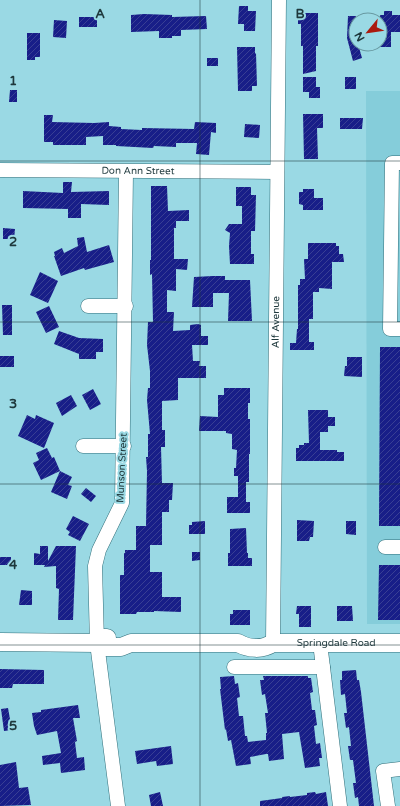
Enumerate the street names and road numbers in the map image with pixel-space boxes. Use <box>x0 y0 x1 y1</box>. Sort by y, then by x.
street label: Don Ann Street <box>101 165 175 177</box>
street label: Alf Avenue <box>270 296 282 348</box>
street label: Munson Street <box>114 433 130 503</box>
street label: Springdale Road <box>297 637 376 649</box>

